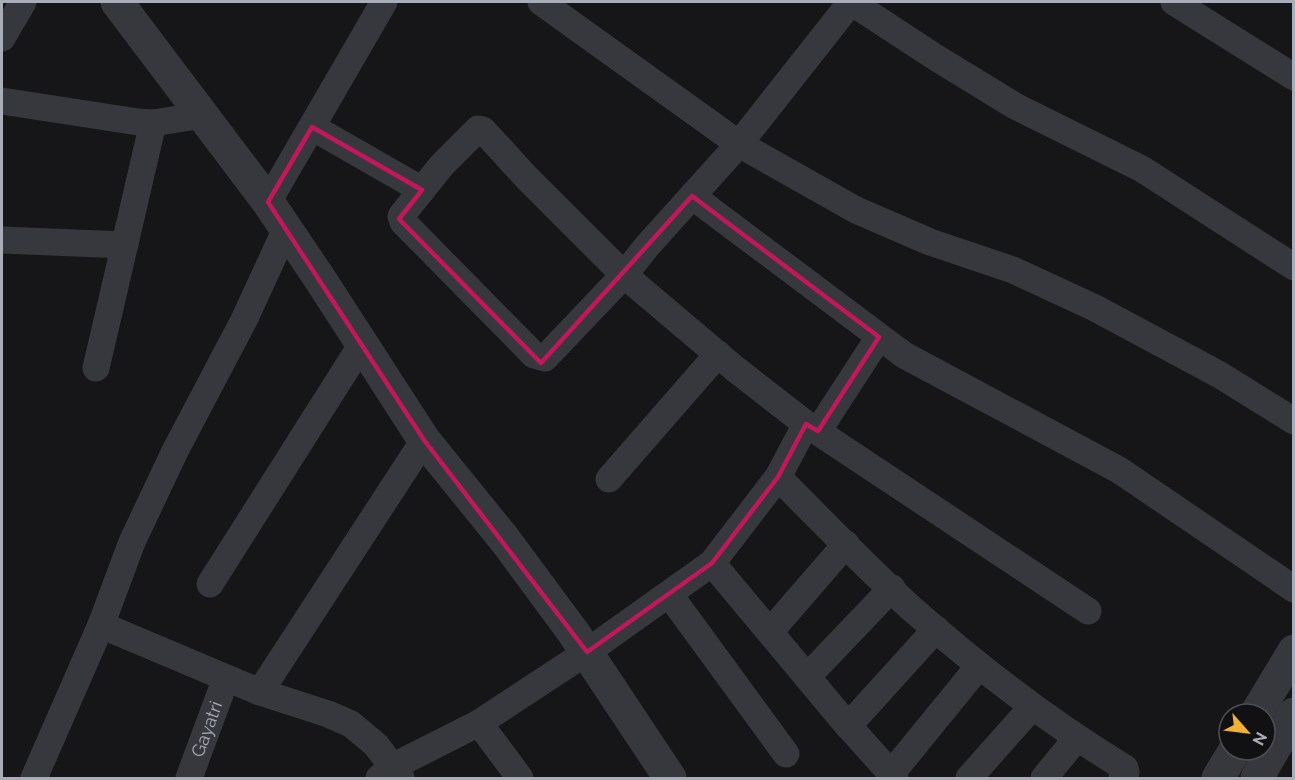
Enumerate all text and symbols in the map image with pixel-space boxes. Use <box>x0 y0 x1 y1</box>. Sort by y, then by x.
street label: Gayatri <box>187 698 226 760</box>
north arrow <box>1217 702 1277 762</box>
text: N <box>1249 729 1271 749</box>

